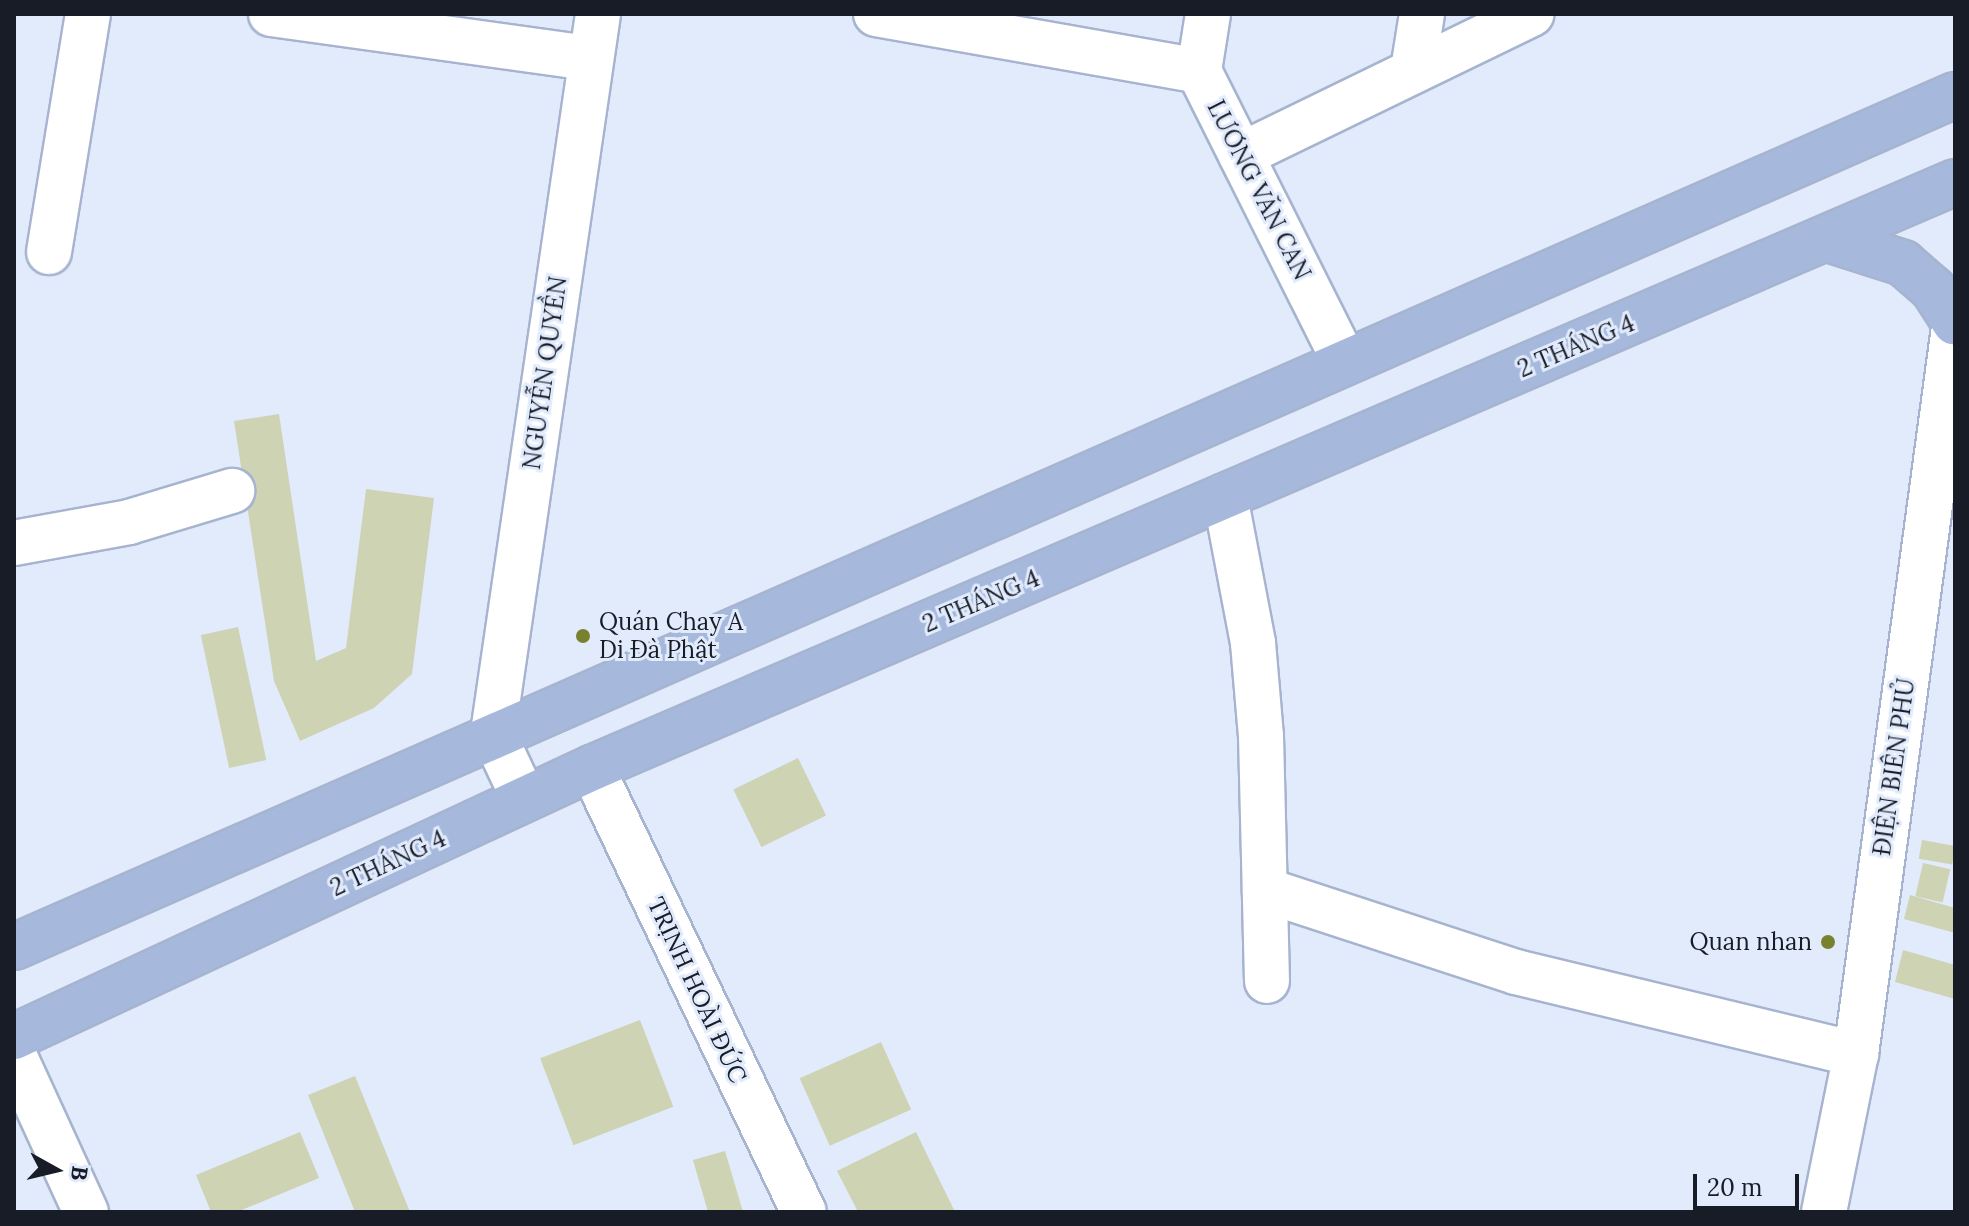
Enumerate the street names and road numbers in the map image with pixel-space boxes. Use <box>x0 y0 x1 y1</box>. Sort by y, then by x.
street label: LƯƠNG VĂN CAN <box>1201 95 1317 285</box>
street label: NGUYỄN QUYỀN <box>517 275 573 471</box>
street label: 2 THÁNG 4 <box>1513 309 1639 383</box>
street label: 2 THÁNG 4 <box>918 564 1044 638</box>
street label: ĐIỆN BIÊN PHỦ <box>1867 677 1921 857</box>
street label: 2 THÁNG 4 <box>326 824 450 902</box>
street label: TRỊNH HOÀI ĐỨC <box>641 893 753 1087</box>

